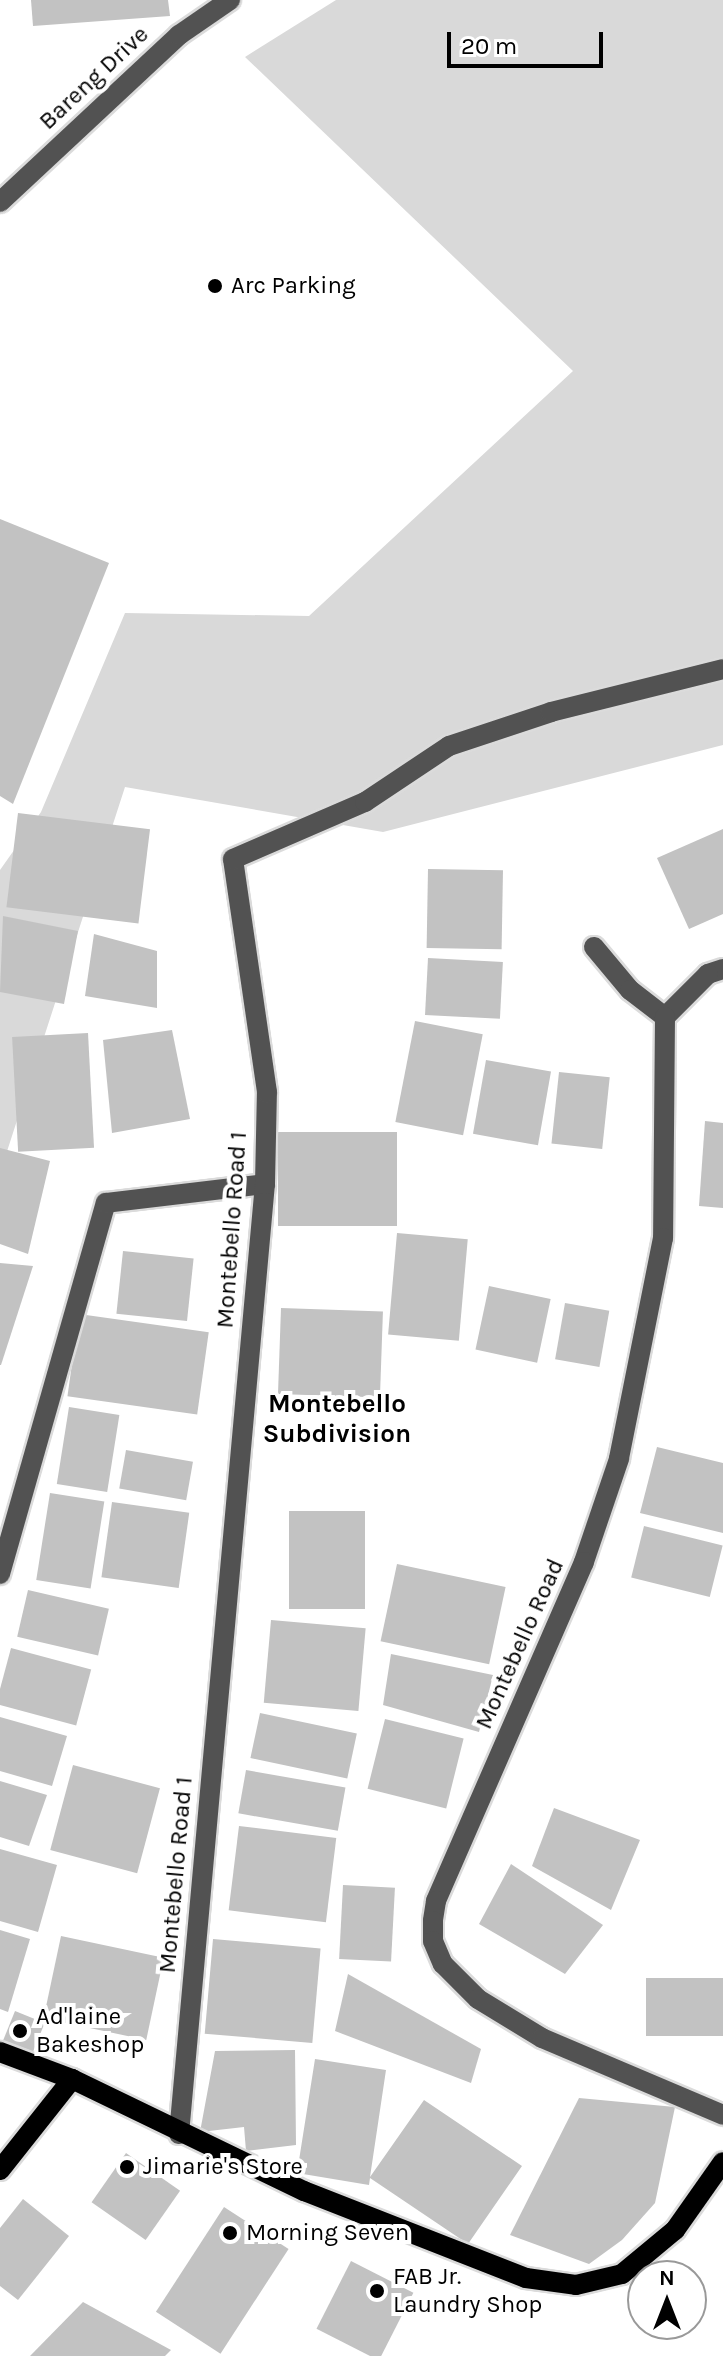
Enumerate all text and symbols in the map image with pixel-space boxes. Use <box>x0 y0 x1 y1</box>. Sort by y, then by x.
scale bar <box>451 16 607 66</box>
street label: Bareng Drive <box>33 20 155 136</box>
text: 20 m <box>461 32 517 60</box>
place label: Arc Parking <box>231 272 355 300</box>
marker: Arc Parking <box>206 277 224 295</box>
street label: Montebello Road 1 <box>211 1131 253 1329</box>
district label: Montebello Subdivision <box>263 1388 411 1450</box>
street label: Montebello Road <box>470 1554 570 1734</box>
street label: Montebello Road 1 <box>153 1776 199 1974</box>
place label: Ad'laine Bakeshop <box>36 2003 144 2059</box>
marker: Ad'laine Bakeshop <box>11 2022 29 2040</box>
place label: Jimarie's Store <box>143 2153 303 2181</box>
marker: Jimarie's Store <box>118 2158 136 2176</box>
place label: Morning Seven <box>246 2219 409 2247</box>
marker: Morning Seven <box>221 2224 239 2242</box>
north arrow <box>627 2260 707 2340</box>
place label: FAB Jr. Laundry Shop <box>393 2263 542 2319</box>
text: N <box>659 2265 675 2291</box>
marker: FAB Jr. Laundry Shop <box>368 2282 386 2300</box>

